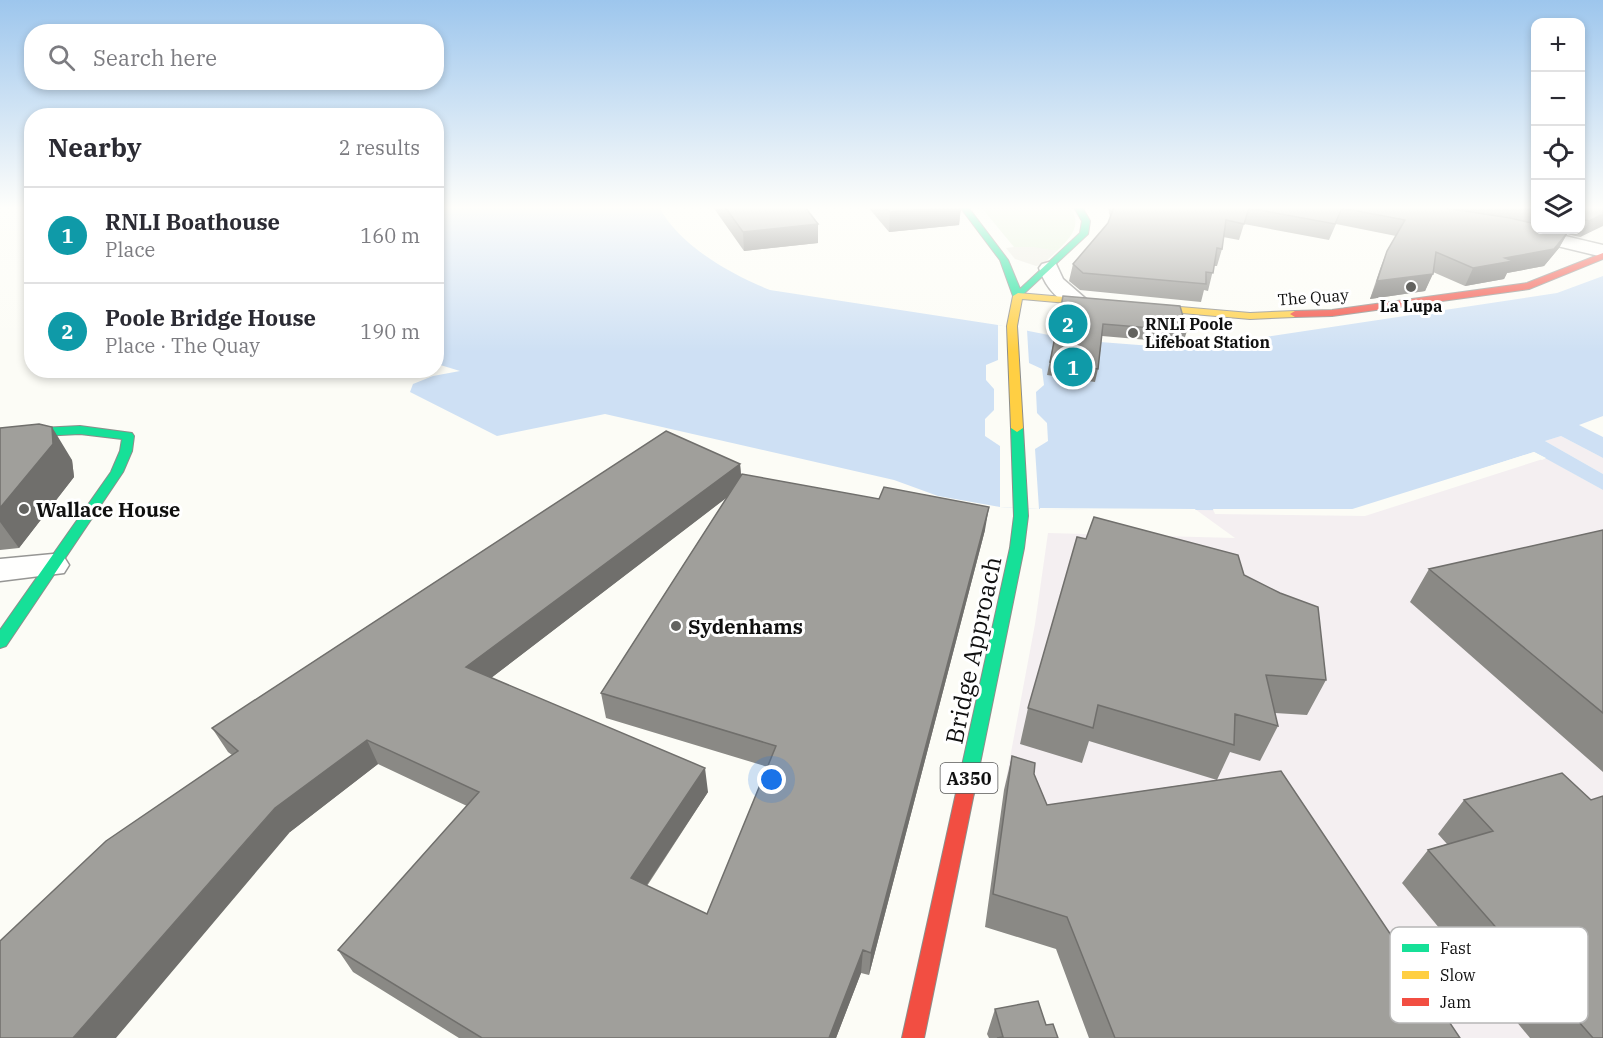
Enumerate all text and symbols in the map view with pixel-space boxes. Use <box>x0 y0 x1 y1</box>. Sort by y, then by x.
map controls <box>1531 18 1585 234</box>
button: + <box>1531 18 1585 72</box>
search box <box>24 24 444 90</box>
icon: search <box>45 41 78 74</box>
text: Search here <box>93 43 217 72</box>
button: − <box>1531 72 1585 126</box>
button: locate <box>1531 126 1585 180</box>
text: Nearby <box>48 130 142 164</box>
text: 2 results <box>339 134 420 161</box>
button: layers <box>1531 180 1585 234</box>
text: RNLI Boathouse <box>105 207 280 236</box>
text: 1 <box>62 222 74 249</box>
text: 160 m <box>360 222 420 249</box>
text: Place <box>105 236 155 263</box>
marker: La Lupa <box>1404 280 1418 294</box>
street label: The Quay <box>1277 285 1350 309</box>
place label: La Lupa <box>1380 296 1442 316</box>
pin: 2 <box>1048 302 1088 346</box>
text: Poole Bridge House <box>105 303 316 332</box>
place label: RNLI Poole Lifeboat Station <box>1145 314 1270 352</box>
text: 2 <box>62 318 74 345</box>
text: 190 m <box>360 318 420 345</box>
marker: RNLI Poole Lifeboat Station <box>1126 326 1140 340</box>
text: Place · The Quay <box>105 332 260 359</box>
pin: 1 <box>1054 344 1092 389</box>
place label: Wallace House <box>36 496 180 523</box>
marker: Wallace House <box>17 502 31 516</box>
street label: Bridge Approach <box>938 553 1008 747</box>
place label: Sydenhams <box>688 613 803 640</box>
marker: Sydenhams <box>669 619 683 633</box>
road number: A350 <box>940 763 998 793</box>
your location <box>757 765 786 794</box>
legend <box>1390 927 1588 1023</box>
text: Fast <box>1440 938 1472 958</box>
text: Slow <box>1440 965 1476 985</box>
text: Jam <box>1440 992 1471 1012</box>

